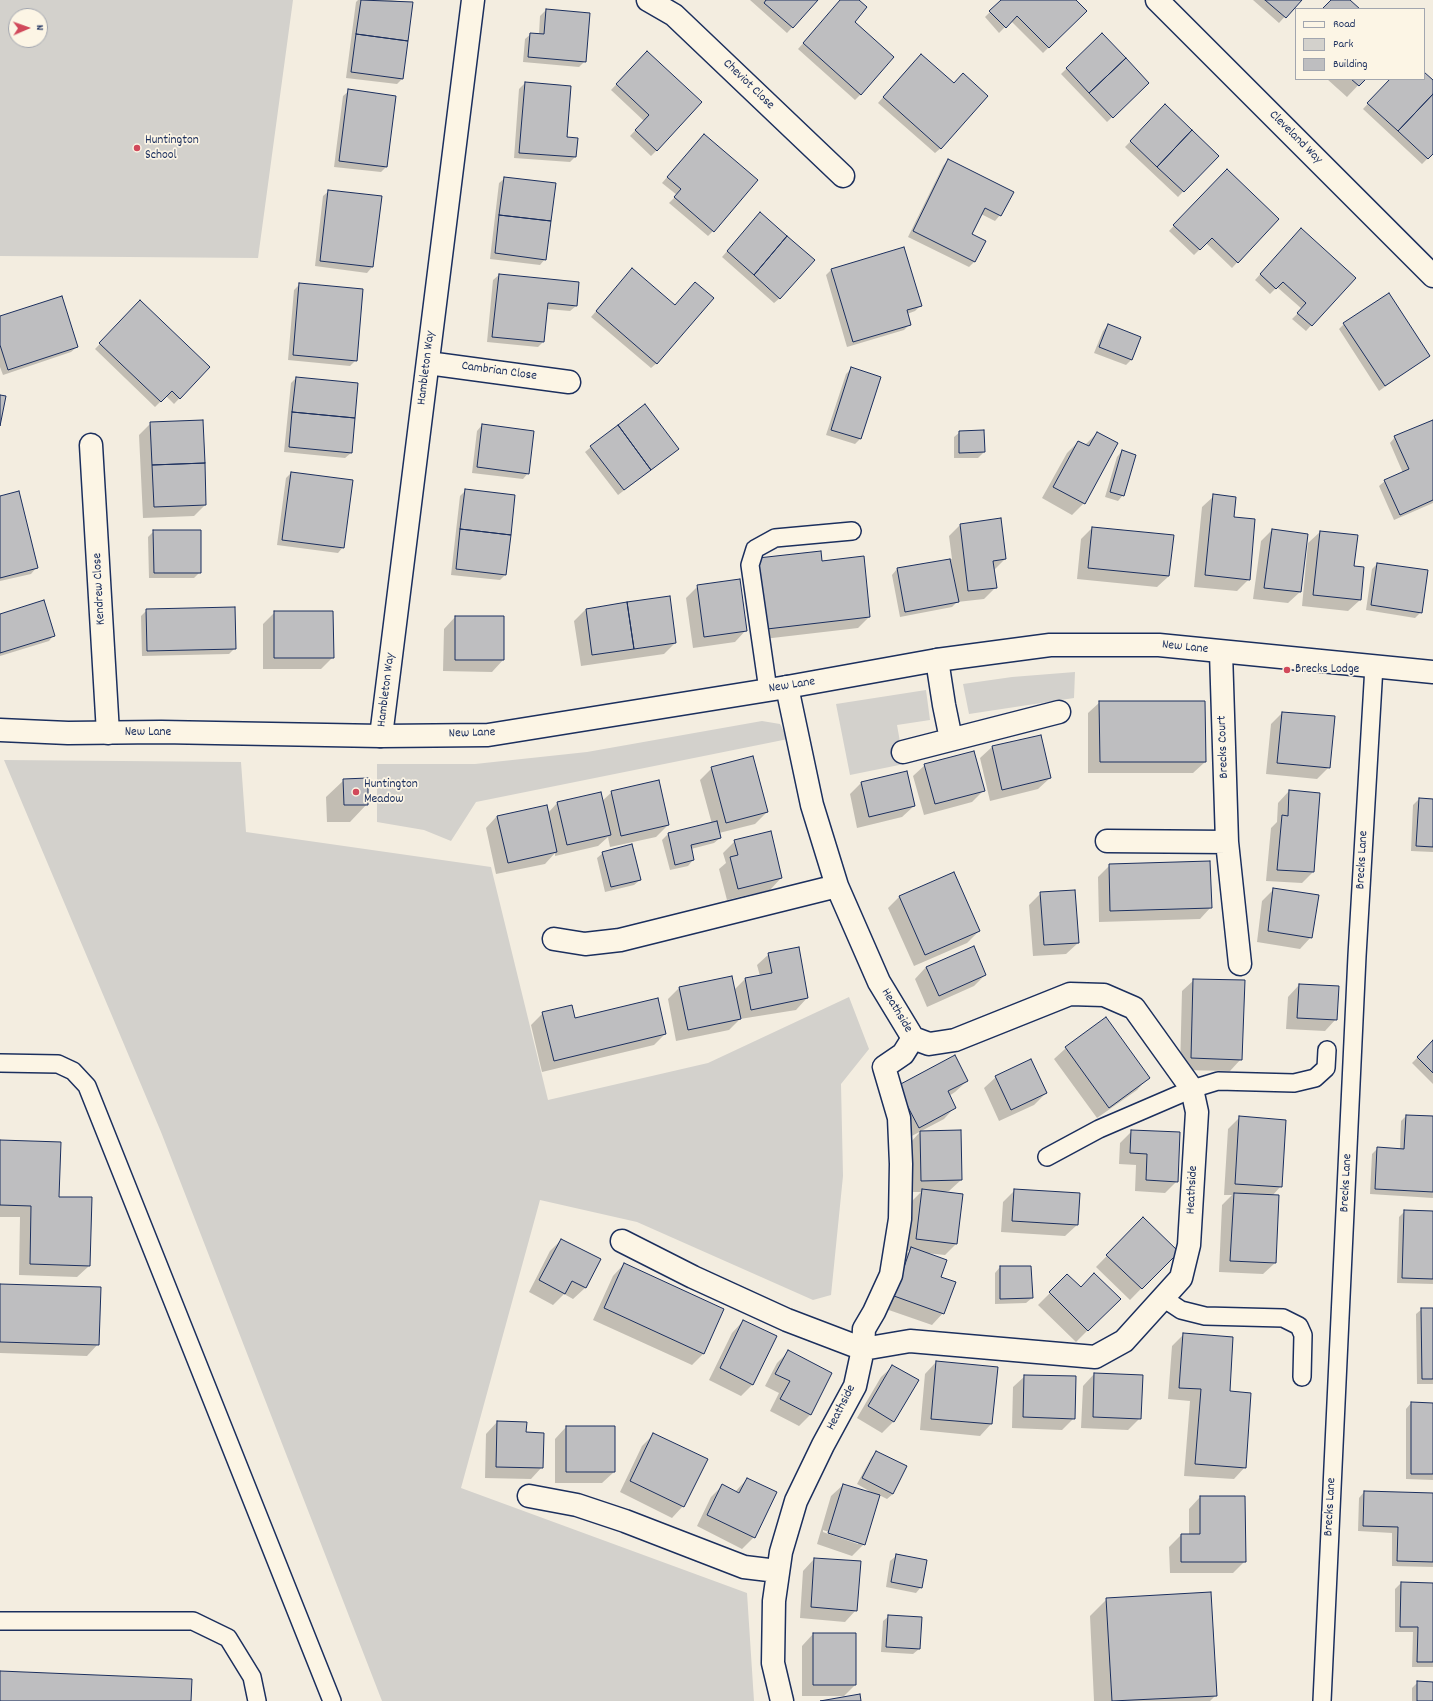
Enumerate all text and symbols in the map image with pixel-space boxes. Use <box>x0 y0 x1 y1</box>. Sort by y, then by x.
north arrow <box>8 8 48 48</box>
legend <box>1295 8 1425 80</box>
text: Road <box>1333 16 1355 33</box>
text: N <box>31 25 47 31</box>
text: Park <box>1333 36 1353 53</box>
street label: Cheviot Close <box>719 56 777 114</box>
text: Building <box>1333 56 1368 73</box>
street label: Cleveland Way <box>1265 108 1325 168</box>
place label: Huntington School <box>145 133 199 164</box>
marker: Huntington School <box>132 143 142 153</box>
street label: Hambleton Way <box>415 330 439 406</box>
street label: Cambrian Close <box>460 359 538 385</box>
street label: Kendrew Close <box>90 553 110 625</box>
street label: New Lane <box>1161 638 1209 658</box>
street label: Hambleton Way <box>375 652 399 728</box>
place label: Brecks Lodge <box>1295 662 1359 678</box>
marker: Brecks Lodge <box>1282 665 1292 675</box>
street label: New Lane <box>768 675 816 697</box>
street label: Brecks Court <box>1215 715 1233 779</box>
street label: New Lane <box>125 725 171 741</box>
street label: New Lane <box>448 725 496 743</box>
place label: Huntington Meadow <box>364 777 418 808</box>
marker: Huntington Meadow <box>351 787 361 797</box>
street label: Brecks Lane <box>1354 830 1372 890</box>
street label: Heathside <box>877 986 915 1036</box>
street label: Brecks Lane <box>1338 1153 1356 1213</box>
street label: Heathside <box>1184 1165 1202 1215</box>
street label: Heathside <box>824 1383 860 1433</box>
street label: Brecks Lane <box>1322 1477 1340 1537</box>

